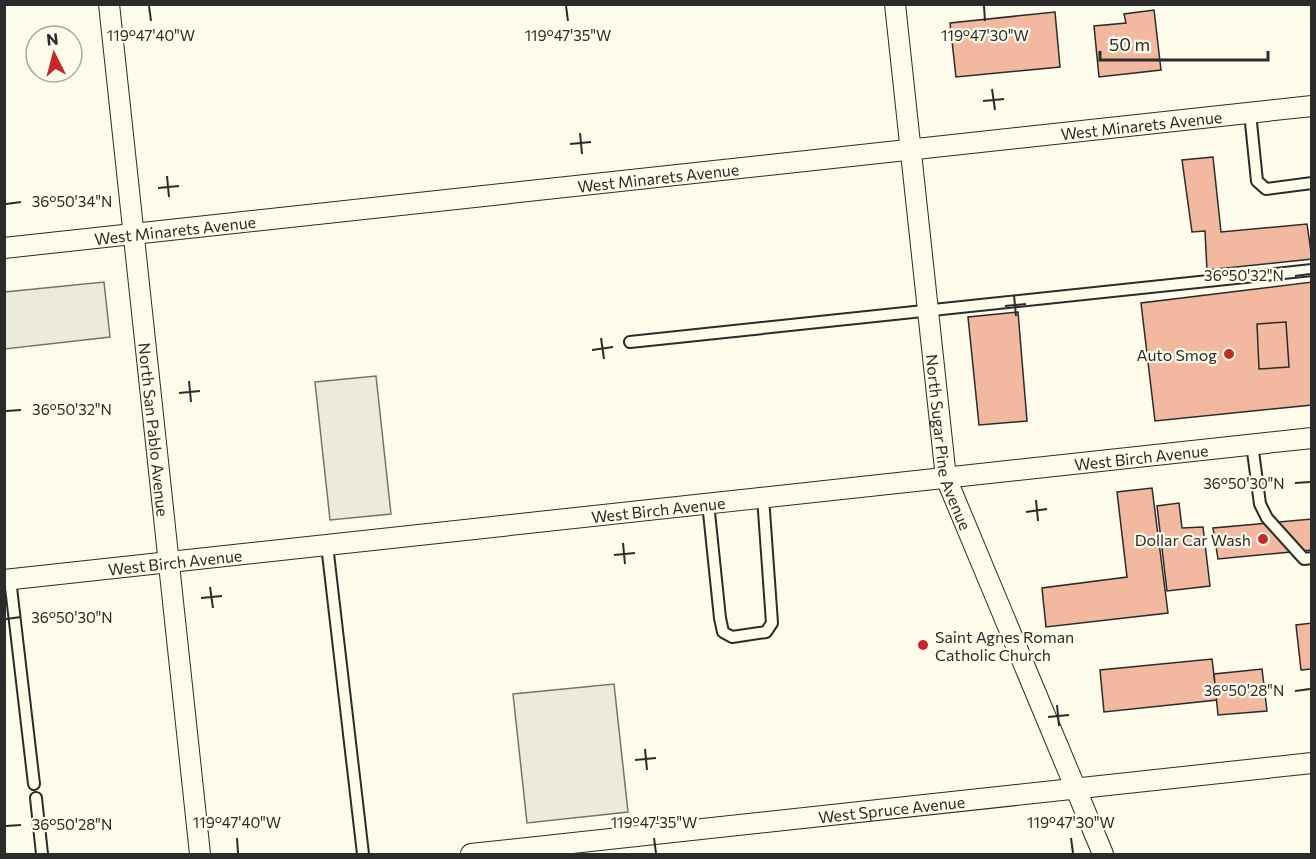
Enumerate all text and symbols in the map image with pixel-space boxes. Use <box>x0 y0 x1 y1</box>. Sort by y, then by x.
north arrow <box>24 24 84 84</box>
scale bar <box>1100 24 1268 62</box>
text: 119°47'40"W <box>107 26 195 44</box>
text: 119°47'35"W <box>525 26 611 44</box>
text: 119°47'30"W <box>941 26 1029 44</box>
text: N <box>45 29 59 49</box>
text: 50 m <box>1109 33 1150 55</box>
street label: West Minarets Avenue <box>1060 106 1223 143</box>
street label: West Minarets Avenue <box>576 159 740 195</box>
text: 36°50'34"N <box>32 192 112 210</box>
street label: West Minarets Avenue <box>93 211 257 248</box>
text: 36°50'32"N <box>1204 266 1284 284</box>
street label: North San Pablo Avenue <box>136 342 173 518</box>
place label: Auto Smog <box>1137 345 1217 364</box>
marker: Auto Smog <box>1222 347 1236 361</box>
street label: North Sugar Pine Avenue <box>923 353 976 533</box>
text: 36°50'32"N <box>32 400 112 418</box>
street label: West Birch Avenue <box>1073 440 1209 473</box>
text: 36°50'30"N <box>1203 474 1285 492</box>
street label: West Birch Avenue <box>590 492 726 526</box>
place label: Dollar Car Wash <box>1135 530 1251 549</box>
marker: Dollar Car Wash <box>1256 532 1270 546</box>
street label: West Birch Avenue <box>107 545 243 578</box>
text: 36°50'30"N <box>31 608 113 626</box>
place label: Saint Agnes Roman Catholic Church <box>935 627 1074 664</box>
marker: Saint Agnes Roman Catholic Church <box>916 638 930 652</box>
text: 36°50'28"N <box>1204 681 1284 699</box>
street label: West Spruce Avenue <box>817 791 966 826</box>
text: 119°47'40"W <box>193 813 281 831</box>
text: 119°47'35"W <box>611 813 697 831</box>
text: 119°47'30"W <box>1027 813 1115 831</box>
text: 36°50'28"N <box>32 815 112 833</box>

